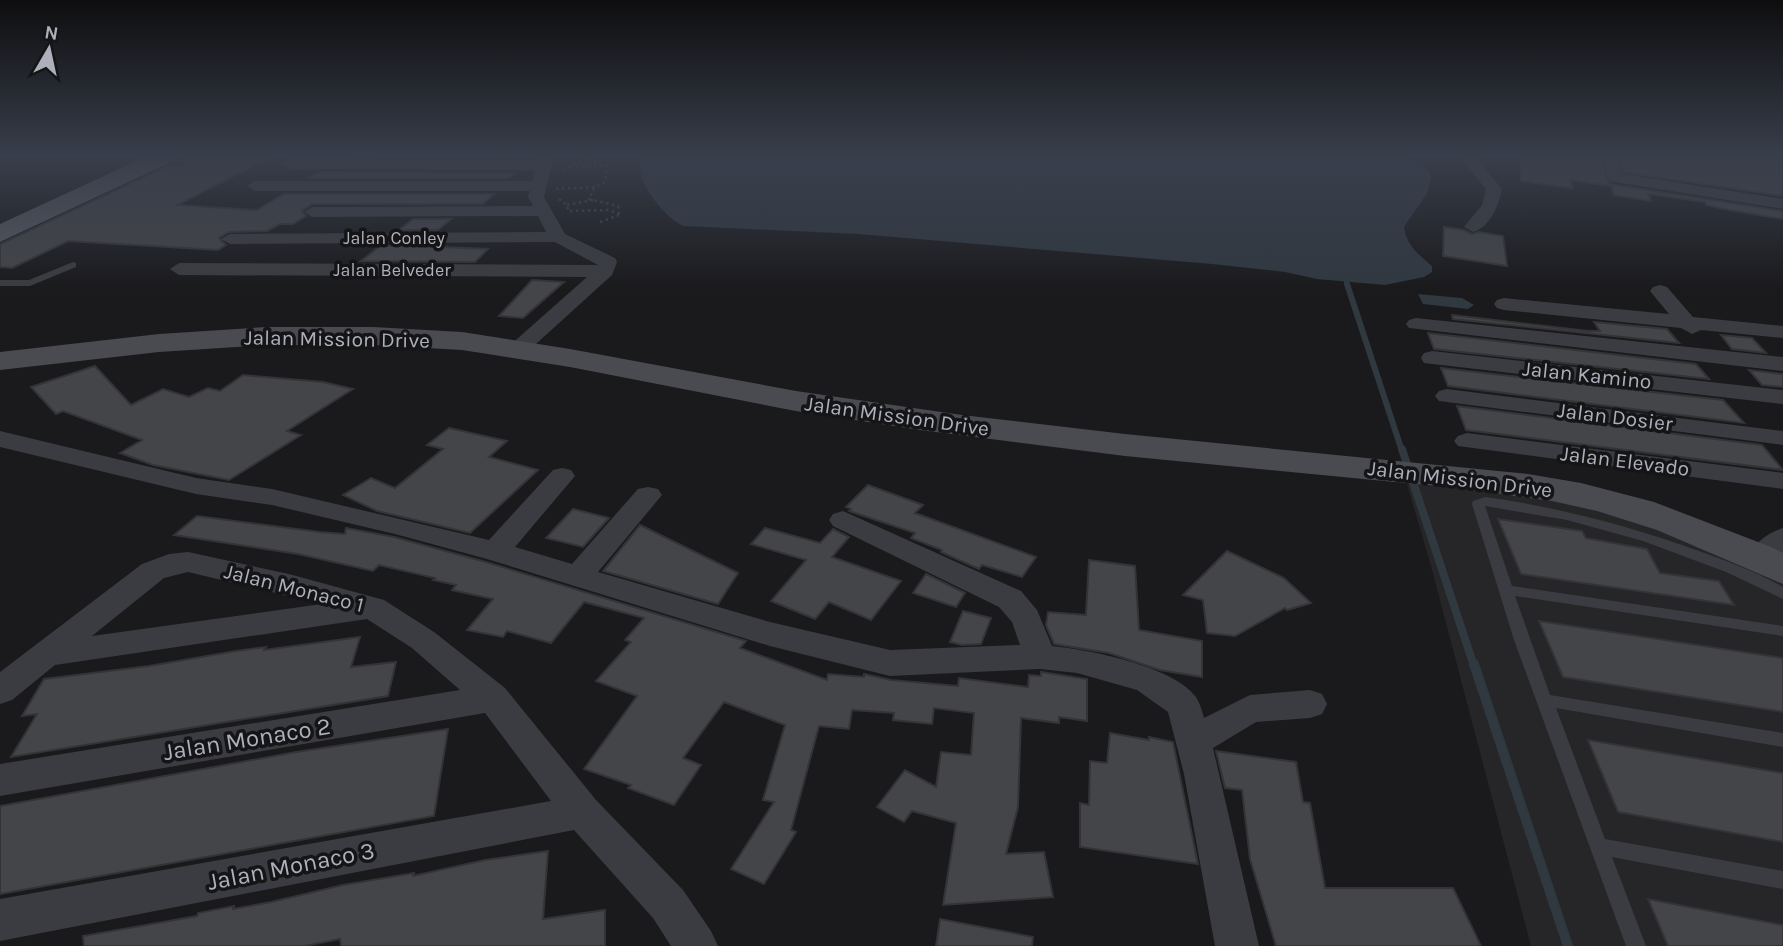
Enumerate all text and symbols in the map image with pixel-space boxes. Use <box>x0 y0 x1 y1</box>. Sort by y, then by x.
north arrow <box>14 14 84 84</box>
text: N <box>43 21 60 45</box>
street label: Jalan Conley <box>343 227 445 249</box>
street label: Jalan Belveder <box>333 259 451 281</box>
street label: Jalan Mission Drive <box>244 325 430 353</box>
street label: Jalan Kamino <box>1521 356 1653 394</box>
street label: Jalan Mission Drive <box>803 391 991 441</box>
street label: Jalan Dosier <box>1556 398 1675 436</box>
street label: Jalan Elevado <box>1559 441 1691 481</box>
street label: Jalan Mission Drive <box>1366 456 1554 502</box>
street label: Jalan Monaco 1 <box>222 559 366 617</box>
street label: Jalan Monaco 2 <box>161 712 333 766</box>
street label: Jalan Monaco 3 <box>205 836 377 896</box>

